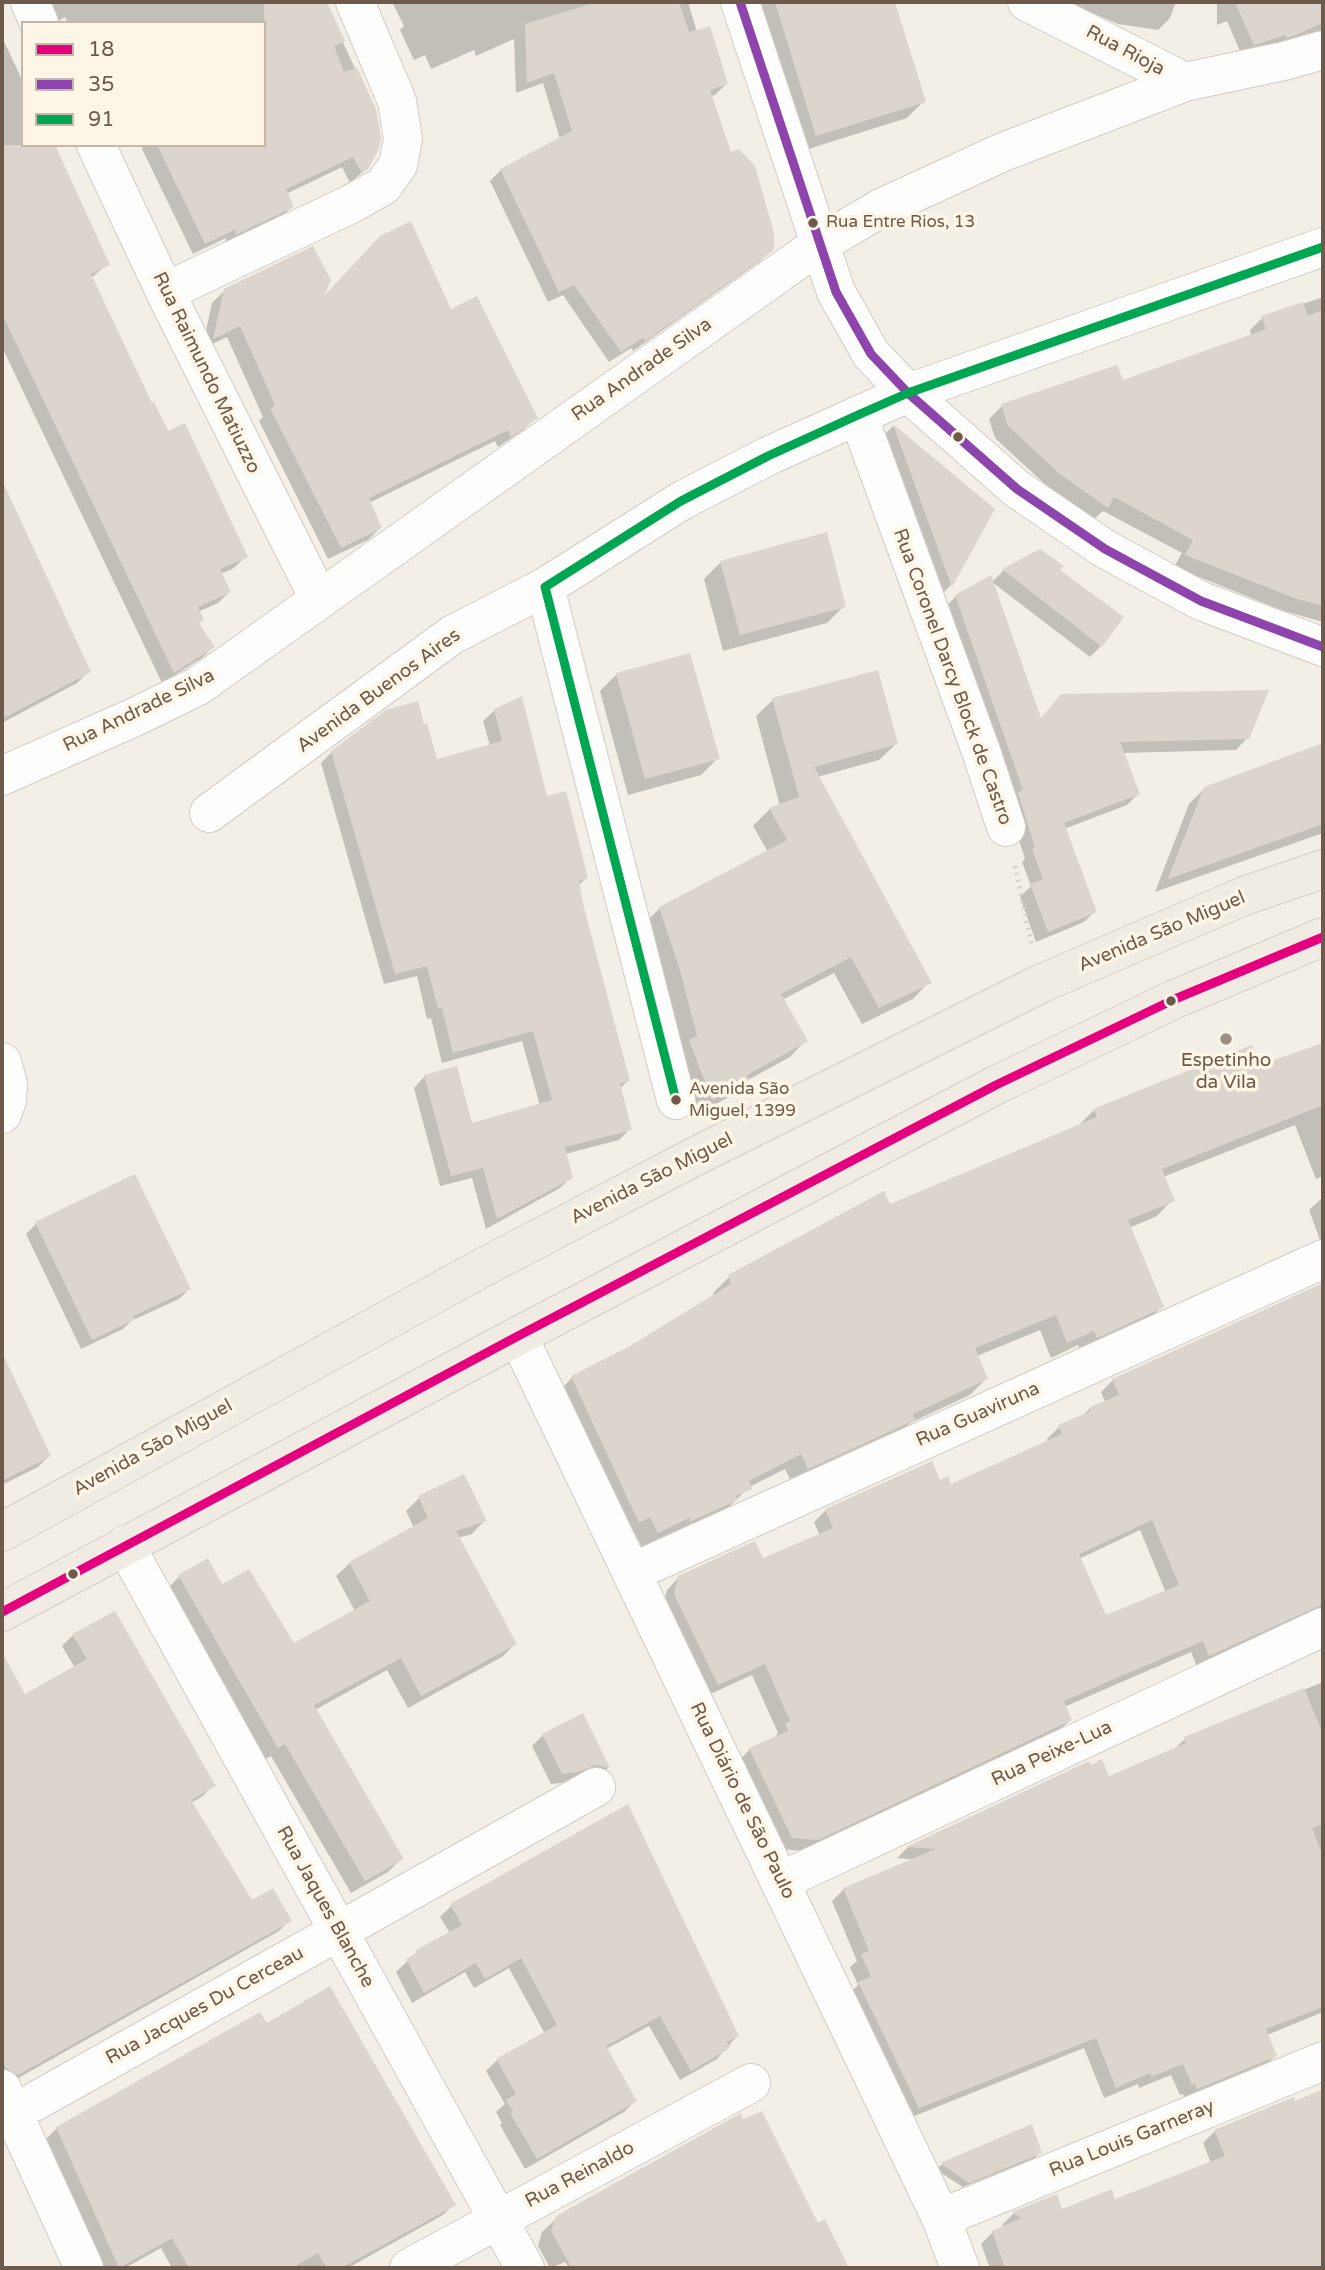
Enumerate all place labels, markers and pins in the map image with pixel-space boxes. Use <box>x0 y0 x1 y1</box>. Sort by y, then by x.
place label: Rua Entre Rios, 13 <box>826 213 975 233</box>
marker: Rua Entre Rios, 13 <box>806 216 820 230</box>
unlabelled marker <box>951 430 965 444</box>
unlabelled marker <box>1164 994 1178 1008</box>
marker: Espetinho da Vila <box>1218 1031 1234 1047</box>
place label: Espetinho da Vila <box>1181 1050 1271 1094</box>
place label: Avenida São Miguel, 1399 <box>689 1080 796 1120</box>
marker: Avenida São Miguel, 1399 <box>669 1093 683 1107</box>
unlabelled marker <box>66 1567 80 1581</box>

